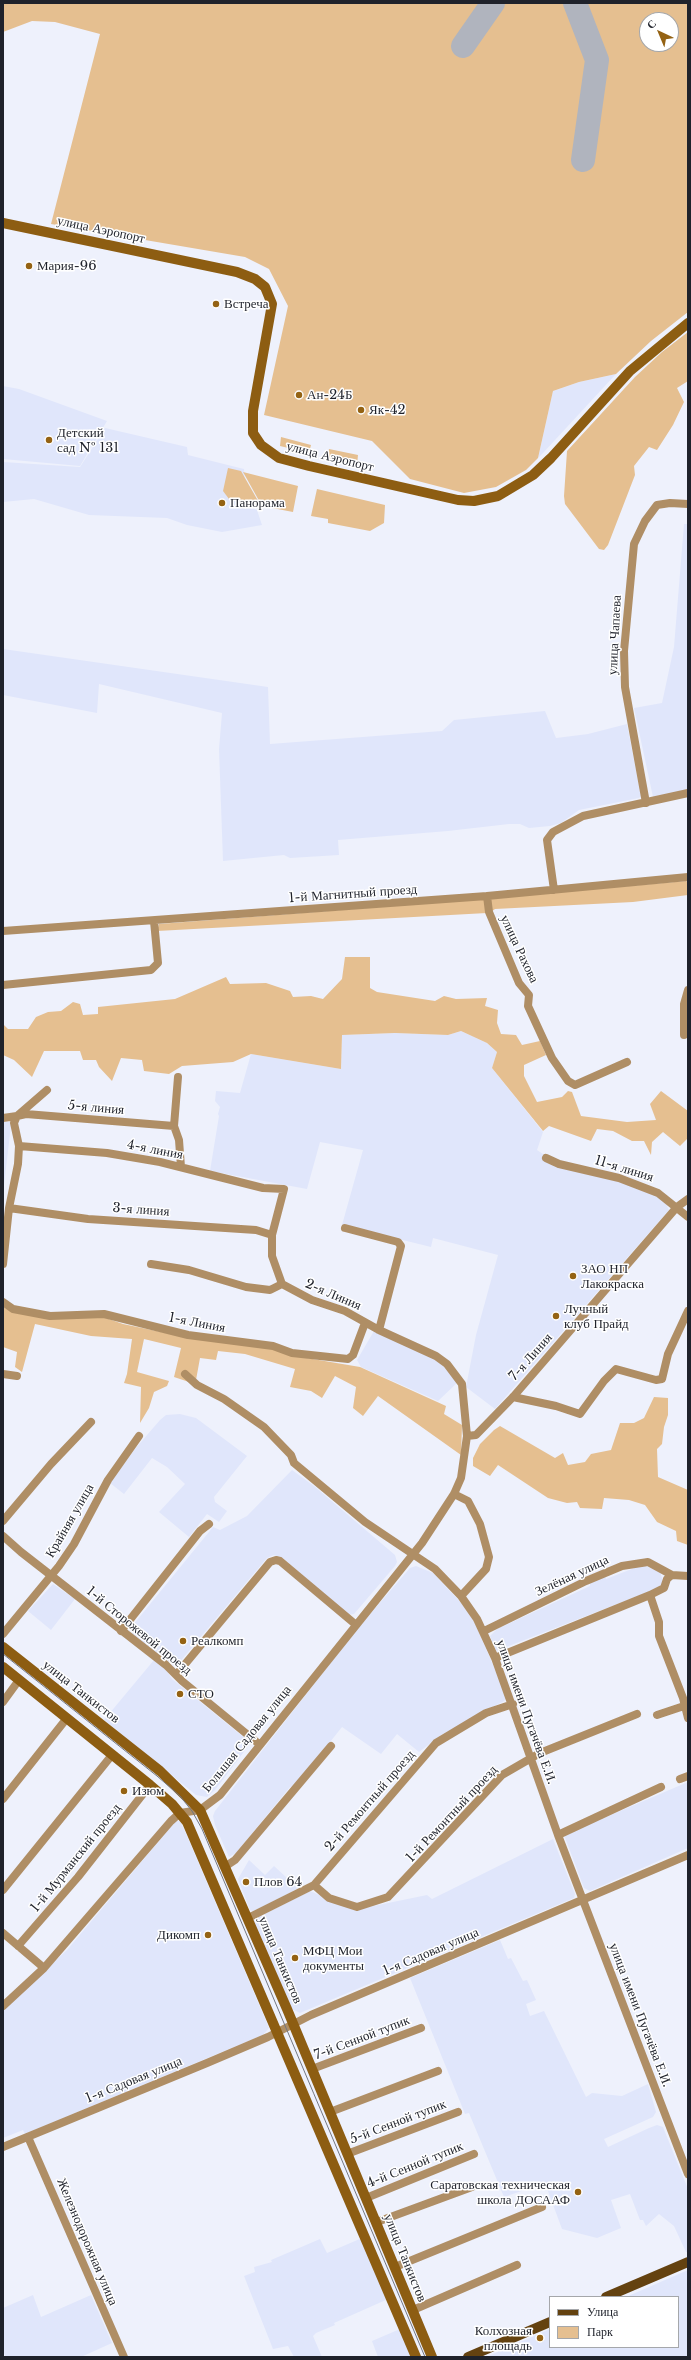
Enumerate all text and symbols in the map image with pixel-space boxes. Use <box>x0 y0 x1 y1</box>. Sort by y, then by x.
north arrow <box>639 12 679 52</box>
text: С <box>644 16 659 32</box>
street label: улица Аэропорт <box>56 213 146 247</box>
place label: Мария-96 <box>37 258 97 274</box>
marker: Мария-96 <box>24 261 34 271</box>
place label: Встреча <box>224 296 269 312</box>
marker: Встреча <box>211 299 221 309</box>
place label: Ан-24Б <box>307 387 352 403</box>
marker: Ан-24Б <box>294 390 304 400</box>
place label: Як-42 <box>369 402 406 418</box>
marker: Як-42 <box>356 405 366 415</box>
place label: Детский сад № 131 <box>57 425 119 456</box>
marker: Детский сад № 131 <box>44 435 54 445</box>
street label: улица Аэропорт <box>285 439 375 475</box>
place label: Панорама <box>230 495 285 511</box>
marker: Панорама <box>217 498 227 508</box>
street label: улица Чапаева <box>605 595 625 675</box>
street label: 1-й Магнитный проезд <box>288 882 418 906</box>
street label: улица Рахова <box>496 913 542 985</box>
street label: 5-я линия <box>67 1098 125 1118</box>
street label: 4-я линия <box>126 1137 184 1163</box>
street label: 11-я линия <box>593 1153 655 1185</box>
street label: 3-я линия <box>112 1200 170 1220</box>
place label: ЗАО НП Лакокраска <box>581 1261 644 1292</box>
marker: ЗАО НП Лакокраска <box>568 1271 578 1281</box>
street label: 2-я Линия <box>303 1276 363 1314</box>
place label: Лучный клуб Прайд <box>564 1301 629 1332</box>
street label: 1-я Линия <box>167 1310 227 1336</box>
marker: Лучный клуб Прайд <box>551 1311 561 1321</box>
street label: 7-я Линия <box>506 1330 556 1384</box>
street label: Крайняя улица <box>43 1481 97 1561</box>
street label: Зелёная улица <box>533 1552 611 1600</box>
street label: 1-й Сторожевой проезд <box>83 1584 195 1678</box>
place label: Реалкомп <box>191 1633 243 1649</box>
marker: Реалкомп <box>178 1636 188 1646</box>
street label: улица имени Пугачёва Е.И. <box>493 1637 559 1787</box>
street label: улица Танкистов <box>39 1657 123 1727</box>
street label: Большая Садовая улица <box>199 1682 295 1796</box>
place label: СТО <box>188 1686 214 1702</box>
marker: СТО <box>175 1689 185 1699</box>
street label: 2-й Ремонтный проезд <box>322 1747 418 1855</box>
street label: 1-й Ремонтный проезд <box>403 1762 501 1866</box>
place label: Изюм <box>132 1783 164 1799</box>
marker: Изюм <box>119 1786 129 1796</box>
street label: 1-й Мурманский проезд <box>28 1801 124 1915</box>
place label: Плов 64 <box>254 1874 302 1890</box>
marker: Плов 64 <box>241 1877 251 1887</box>
street label: улица Танкистов <box>255 1914 305 2006</box>
street label: 1-я Садовая улица <box>381 1925 481 1979</box>
place label: Дикомп <box>157 1927 200 1943</box>
marker: Дикомп <box>203 1930 213 1940</box>
street label: улица имени Пугачёва Е.И. <box>605 1941 675 2089</box>
place label: МФЦ Мои документы <box>303 1943 364 1974</box>
marker: МФЦ Мои документы <box>290 1953 300 1963</box>
street label: 7-й Сенной тупик <box>312 2013 412 2063</box>
street label: 1-я Садовая улица <box>83 2054 185 2106</box>
street label: 5-й Сенной тупик <box>348 2096 448 2148</box>
street label: 4-й Сенной тупик <box>365 2139 465 2191</box>
street label: Железнодорожная улица <box>53 2176 121 2308</box>
place label: Саратовская техническая школа ДОСААФ <box>430 2177 570 2208</box>
marker: Саратовская техническая школа ДОСААФ <box>573 2187 583 2197</box>
street label: улица Танкистов <box>380 2212 430 2304</box>
legend <box>549 2296 679 2348</box>
text: Улица <box>587 2304 618 2319</box>
place label: Колхозная площадь <box>475 2323 532 2354</box>
text: Парк <box>587 2324 613 2339</box>
marker: Колхозная площадь <box>535 2333 545 2343</box>

